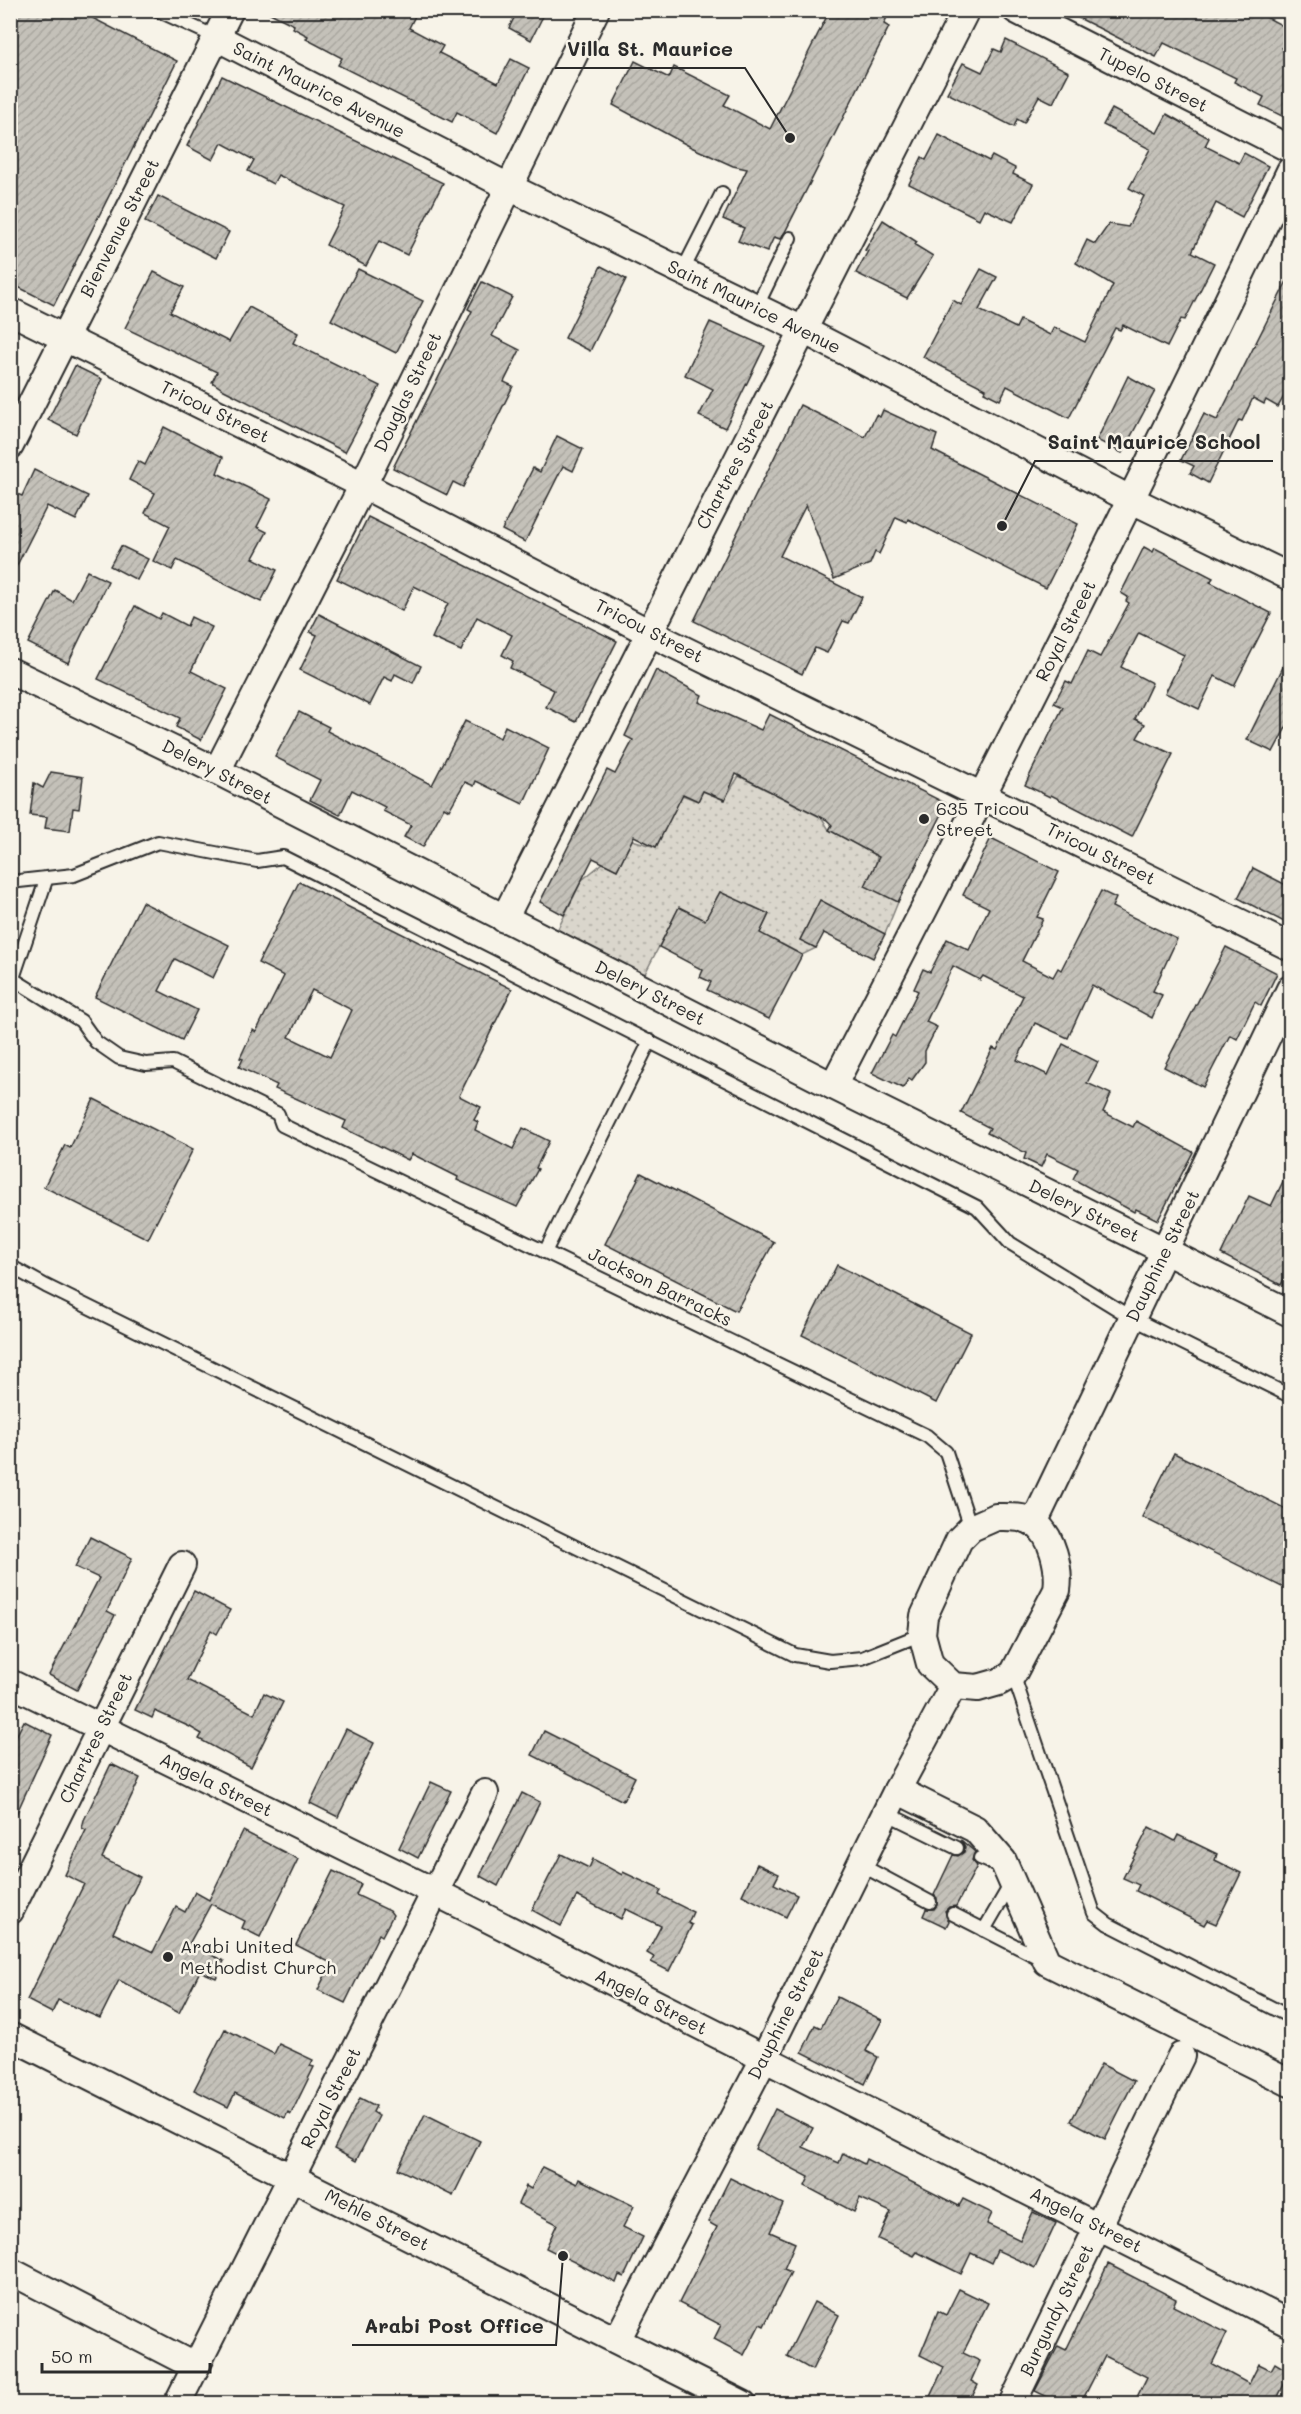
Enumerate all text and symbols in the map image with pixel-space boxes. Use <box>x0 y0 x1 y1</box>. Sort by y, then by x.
callout: Villa St. Maurice <box>555 30 745 68</box>
street label: Saint Maurice Avenue <box>229 35 410 143</box>
text: Villa St. Maurice <box>567 35 733 61</box>
street label: Tupelo Street <box>1094 41 1213 117</box>
street label: Bienvenue Street <box>74 154 164 301</box>
street label: Saint Maurice Avenue <box>664 254 845 359</box>
street label: Douglas Street <box>368 327 447 456</box>
street label: Tricou Street <box>157 374 274 448</box>
street label: Chartres Street <box>690 396 778 533</box>
callout: Saint Maurice School <box>1035 423 1273 461</box>
text: Saint Maurice School <box>1047 428 1261 454</box>
street label: Royal Street <box>1029 576 1101 685</box>
street label: Tricou Street <box>591 592 708 668</box>
street label: Delery Street <box>158 733 277 809</box>
place label: 635 Tricou Street <box>936 796 1029 841</box>
marker: 635 Tricou Street <box>917 812 931 826</box>
street label: Tricou Street <box>1043 816 1160 890</box>
street label: Delery Street <box>591 954 710 1030</box>
street label: Delery Street <box>1025 1173 1144 1247</box>
street label: Dauphine Street <box>1120 1185 1205 1326</box>
street label: Jackson Barracks <box>585 1241 736 1331</box>
street label: Chartres Street <box>53 1668 137 1807</box>
street label: Angela Street <box>156 1746 277 1822</box>
place label: Arabi United Methodist Church <box>180 1934 336 1979</box>
street label: Dauphine Street <box>742 1944 829 2083</box>
marker: Arabi United Methodist Church <box>161 1950 175 1964</box>
street label: Angela Street <box>591 1963 712 2040</box>
street label: Royal Street <box>294 2043 366 2152</box>
street label: Angela Street <box>1026 2181 1147 2258</box>
street label: Mehle Street <box>321 2182 434 2256</box>
street label: Burgundy Street <box>1014 2240 1098 2380</box>
callout: Arabi Post Office <box>352 2307 556 2345</box>
text: Arabi Post Office <box>364 2312 544 2338</box>
scale bar <box>42 2336 210 2374</box>
text: 50 m <box>51 2344 93 2368</box>

